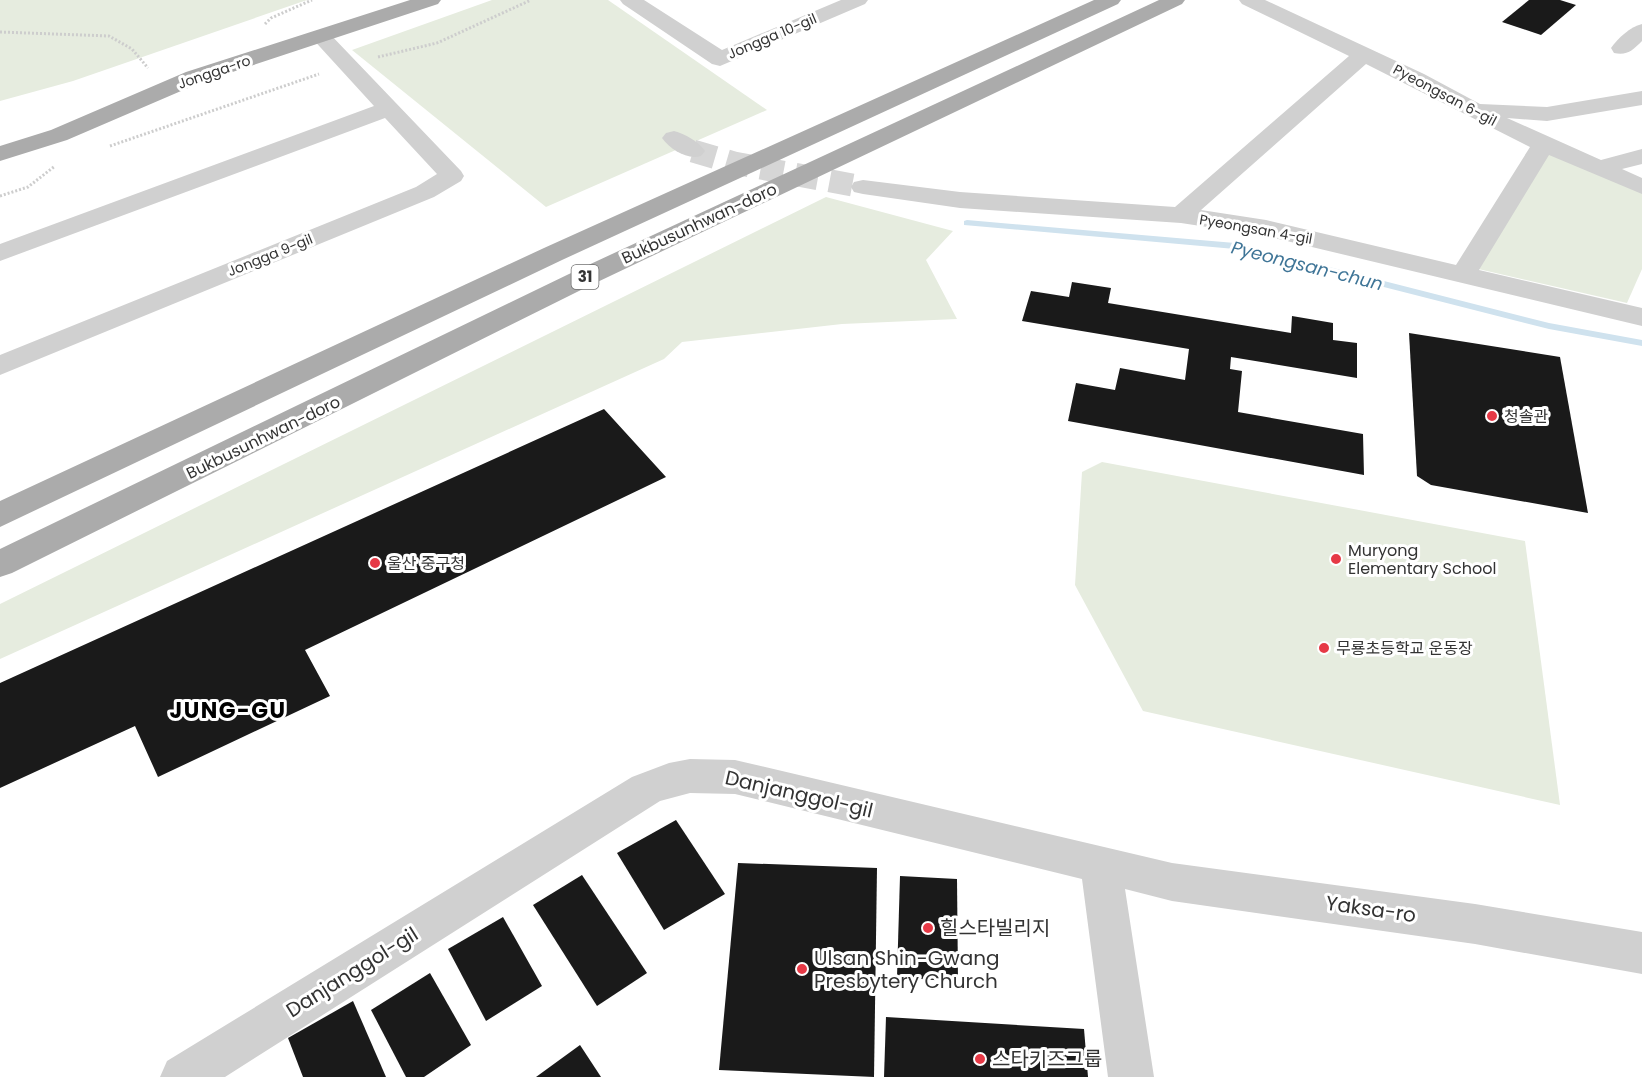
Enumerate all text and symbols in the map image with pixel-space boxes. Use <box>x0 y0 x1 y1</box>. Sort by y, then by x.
street label: Jongga 10-gil <box>724 8 820 64</box>
street label: Jongga-ro <box>175 50 253 94</box>
street label: Pyeongsan 6-gil <box>1390 59 1500 131</box>
street label: Bukbusunhwan-doro <box>618 177 781 270</box>
street label: Pyeongsan 4-gil <box>1198 209 1314 249</box>
street label: Jongga 9-gil <box>224 229 316 281</box>
water label: Pyeongsan-chun <box>1229 235 1386 296</box>
road number: 31 <box>572 265 598 289</box>
street label: Bukbusunhwan-doro <box>182 390 344 485</box>
place label: 청솔관 <box>1504 405 1548 428</box>
marker: 청솔관 <box>1485 409 1499 423</box>
place label: Muryong Elementary School <box>1348 539 1496 580</box>
place label: 울산 중구청 <box>387 552 465 575</box>
marker: Muryong Elementary School <box>1329 552 1343 566</box>
marker: 울산 중구청 <box>368 556 382 570</box>
place label: 무룡초등학교 운동장 <box>1336 637 1473 660</box>
marker: 무룡초등학교 운동장 <box>1317 641 1331 655</box>
district label: JUNG-GU <box>169 695 287 726</box>
street label: Danjanggol-gil <box>722 763 876 825</box>
street label: Yaksa-ro <box>1324 889 1418 929</box>
place label: 힐스타빌리지 <box>940 914 1050 942</box>
street label: Danjanggol-gil <box>281 920 423 1024</box>
marker: 힐스타빌리지 <box>921 921 935 935</box>
place label: Ulsan Shin-Gwang Presbytery Church <box>814 944 1000 995</box>
marker: Ulsan Shin-Gwang Presbytery Church <box>795 962 809 976</box>
place label: 스타키즈그룹 <box>992 1045 1102 1073</box>
marker: 스타키즈그룹 <box>973 1052 987 1066</box>

